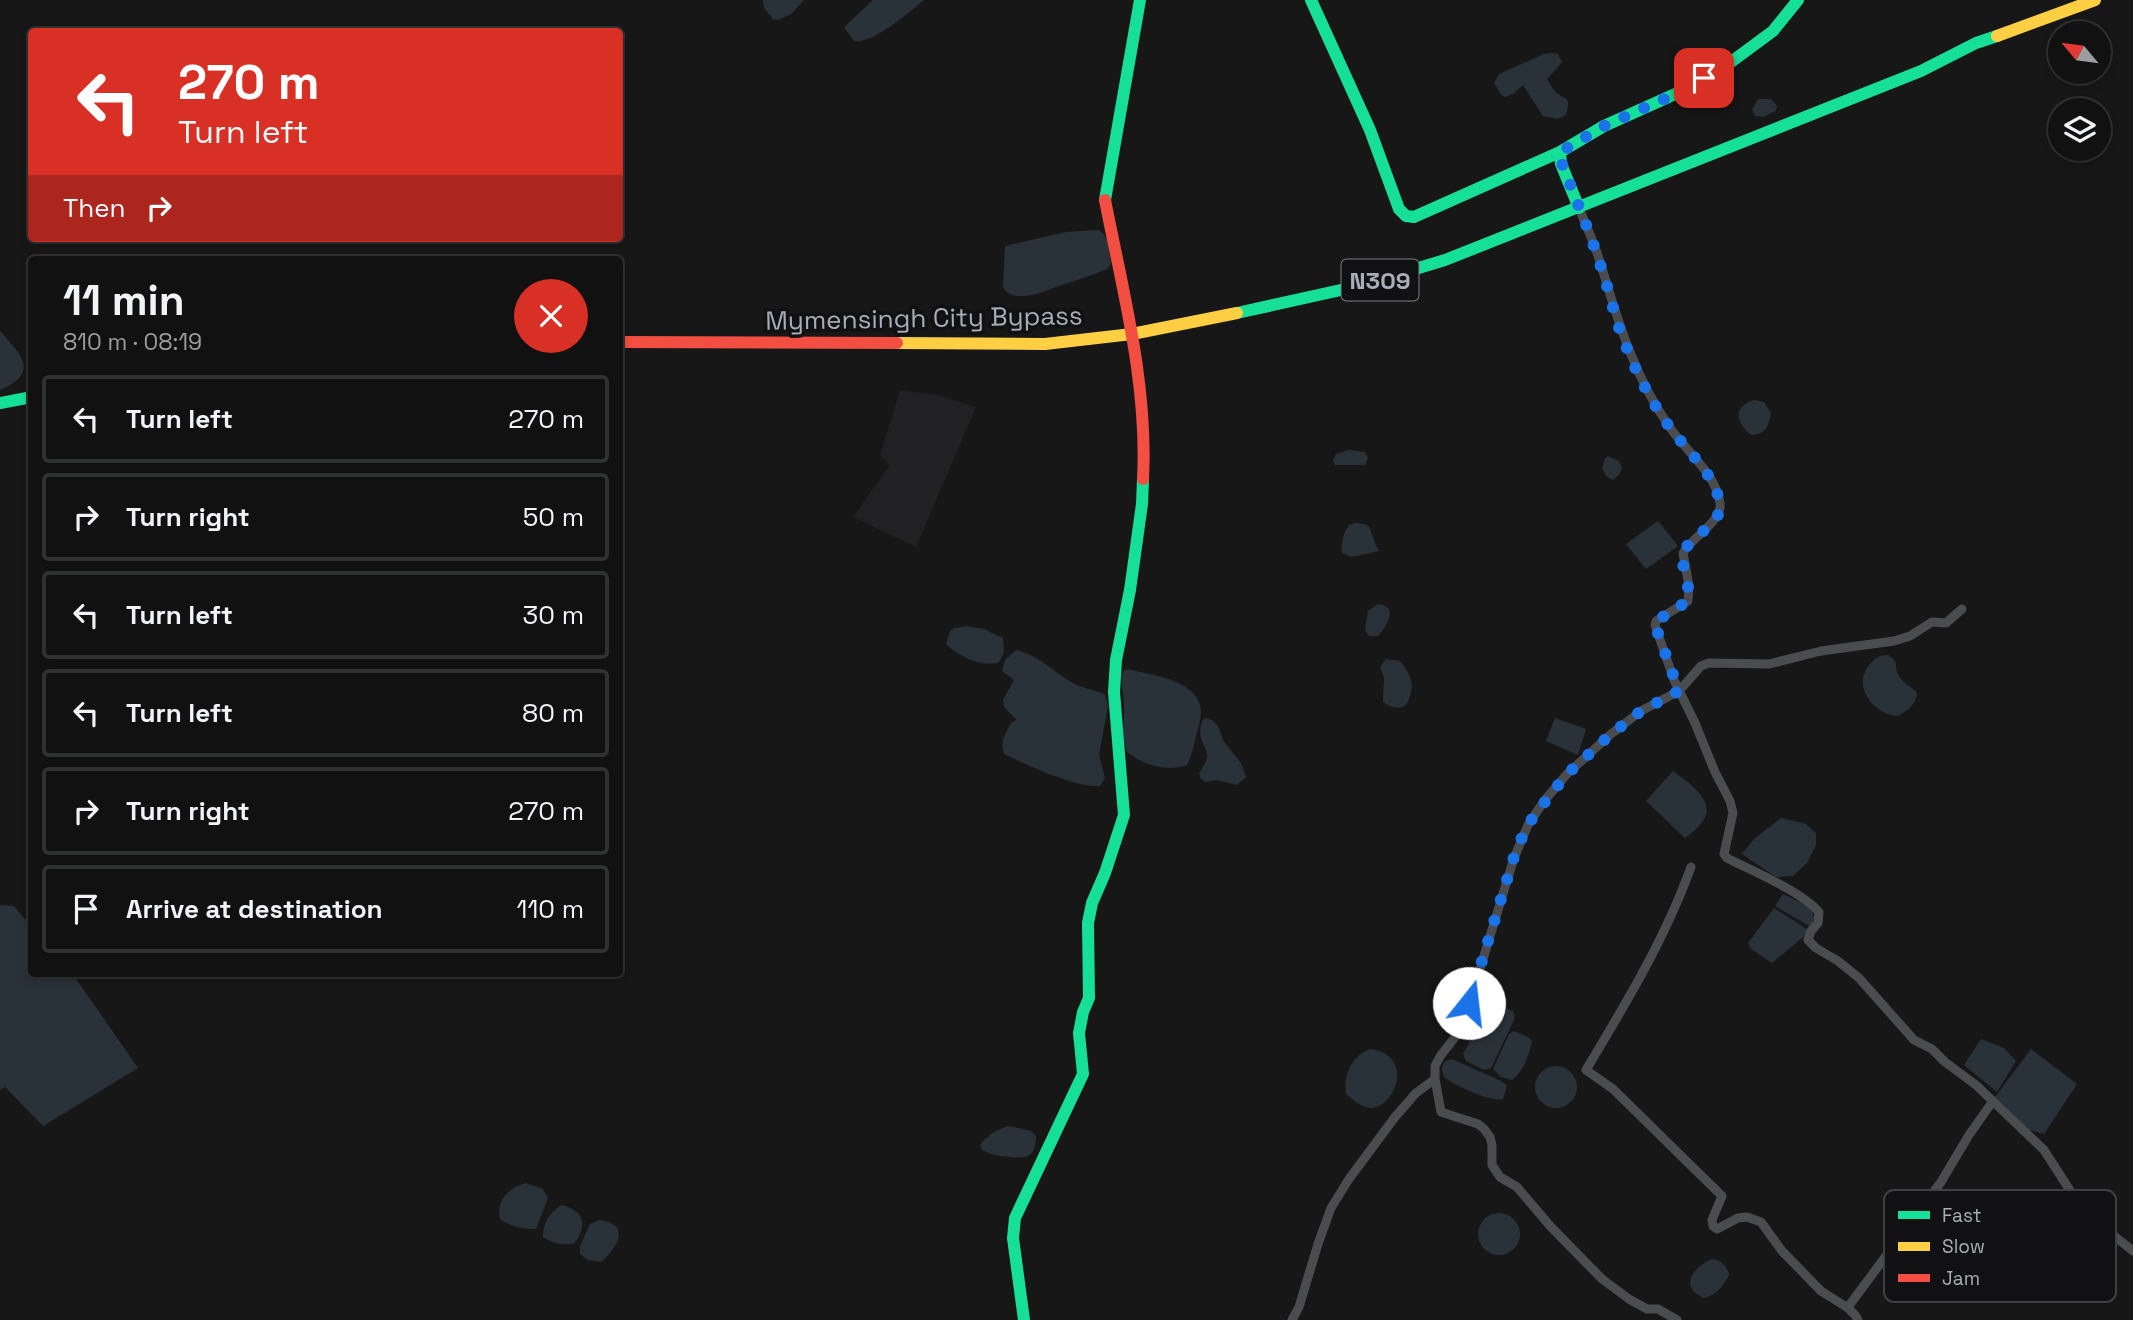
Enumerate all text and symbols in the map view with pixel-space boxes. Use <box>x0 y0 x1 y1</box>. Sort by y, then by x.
north arrow <box>2048 21 2110 84</box>
map controls <box>2048 21 2111 161</box>
pin <box>1674 48 1734 108</box>
text: 270 m <box>178 51 320 113</box>
icon: left <box>63 56 154 147</box>
icon: arrive <box>1685 59 1723 97</box>
button: layers <box>2048 98 2111 161</box>
text: Turn left <box>178 112 308 152</box>
icon: right <box>140 189 178 227</box>
text: Then <box>63 191 126 225</box>
road number: N309 <box>1342 260 1418 300</box>
text: 11 min <box>63 274 185 327</box>
button: close <box>514 279 588 353</box>
street label: Mymensingh City Bypass <box>765 298 1083 338</box>
text: 810 m · 08:19 <box>63 327 202 357</box>
icon: left <box>67 400 105 438</box>
text: Turn left <box>126 402 233 436</box>
text: 270 m <box>508 402 584 436</box>
icon: right <box>67 498 105 536</box>
text: Turn right <box>126 500 250 534</box>
text: 50 m <box>523 500 584 534</box>
icon: left <box>67 596 105 634</box>
text: Turn left <box>126 598 233 632</box>
text: 30 m <box>523 598 584 632</box>
icon: left <box>67 694 105 732</box>
text: Turn left <box>126 696 233 730</box>
text: 80 m <box>522 696 584 730</box>
icon: right <box>67 792 105 830</box>
text: Turn right <box>126 794 250 828</box>
text: 270 m <box>508 794 584 828</box>
icon: arrive <box>67 890 105 928</box>
text: Arrive at destination <box>126 892 383 926</box>
text: 110 m <box>517 892 584 926</box>
position arrow <box>1432 966 1506 1040</box>
legend <box>1884 1190 2116 1302</box>
text: Fast <box>1942 1203 1982 1228</box>
text: Slow <box>1942 1234 1985 1259</box>
text: Jam <box>1942 1266 1980 1291</box>

